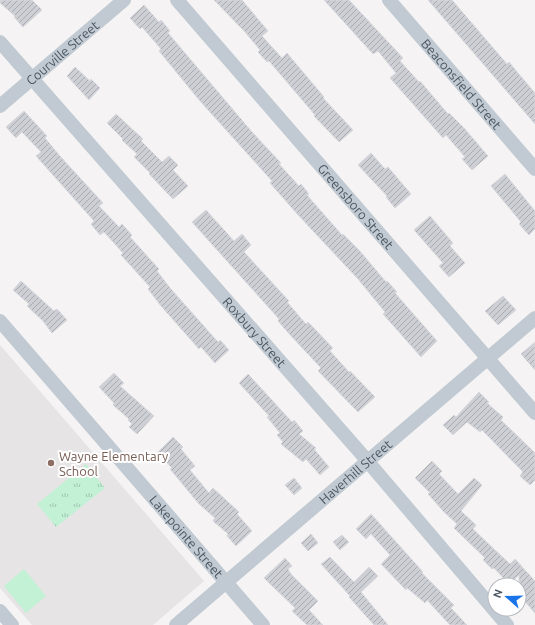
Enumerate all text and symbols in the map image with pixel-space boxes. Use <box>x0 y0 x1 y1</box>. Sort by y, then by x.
street label: Courville Street <box>23 18 101 88</box>
street label: Beaconsfield Street <box>419 36 504 132</box>
street label: Greensboro Street <box>315 161 397 252</box>
street label: Roxbury Street <box>220 294 289 370</box>
street label: Haverhill Street <box>316 437 394 506</box>
place label: Wayne Elementary School <box>59 449 168 478</box>
marker: Wayne Elementary School <box>46 458 56 468</box>
street label: Lakepointe Street <box>147 493 226 581</box>
north arrow <box>487 577 527 617</box>
text: N <box>491 588 505 599</box>

